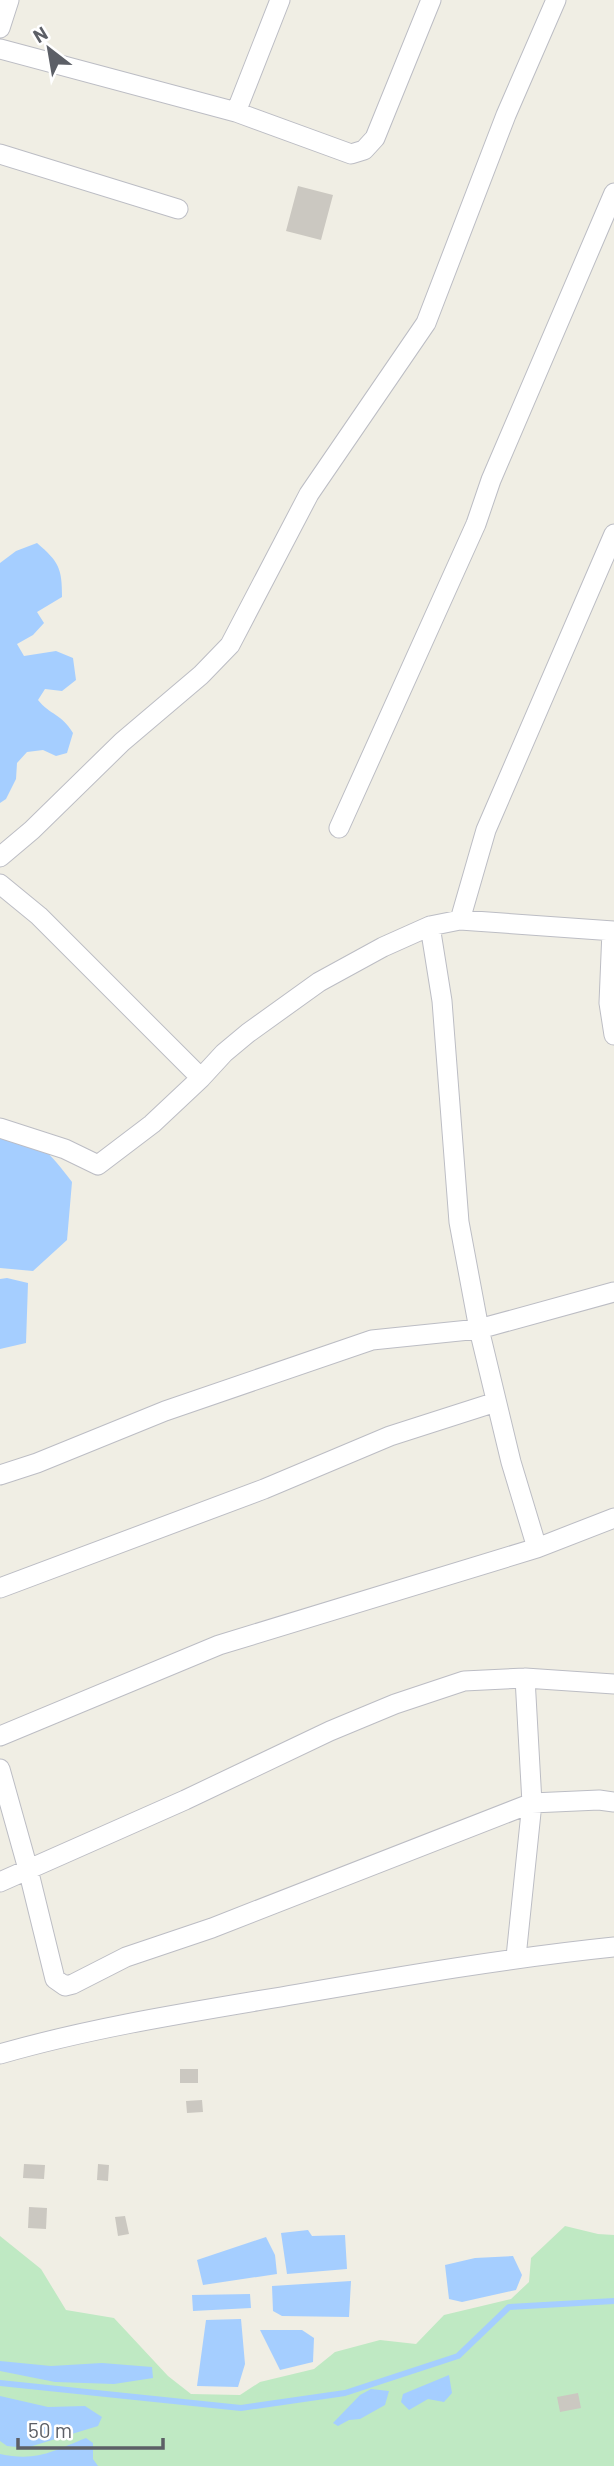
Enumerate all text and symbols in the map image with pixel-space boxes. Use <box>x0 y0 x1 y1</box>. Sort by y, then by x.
north arrow <box>14 14 84 84</box>
text: N <box>29 21 51 47</box>
scale bar <box>18 2406 163 2450</box>
text: 50 m <box>28 2417 72 2442</box>

